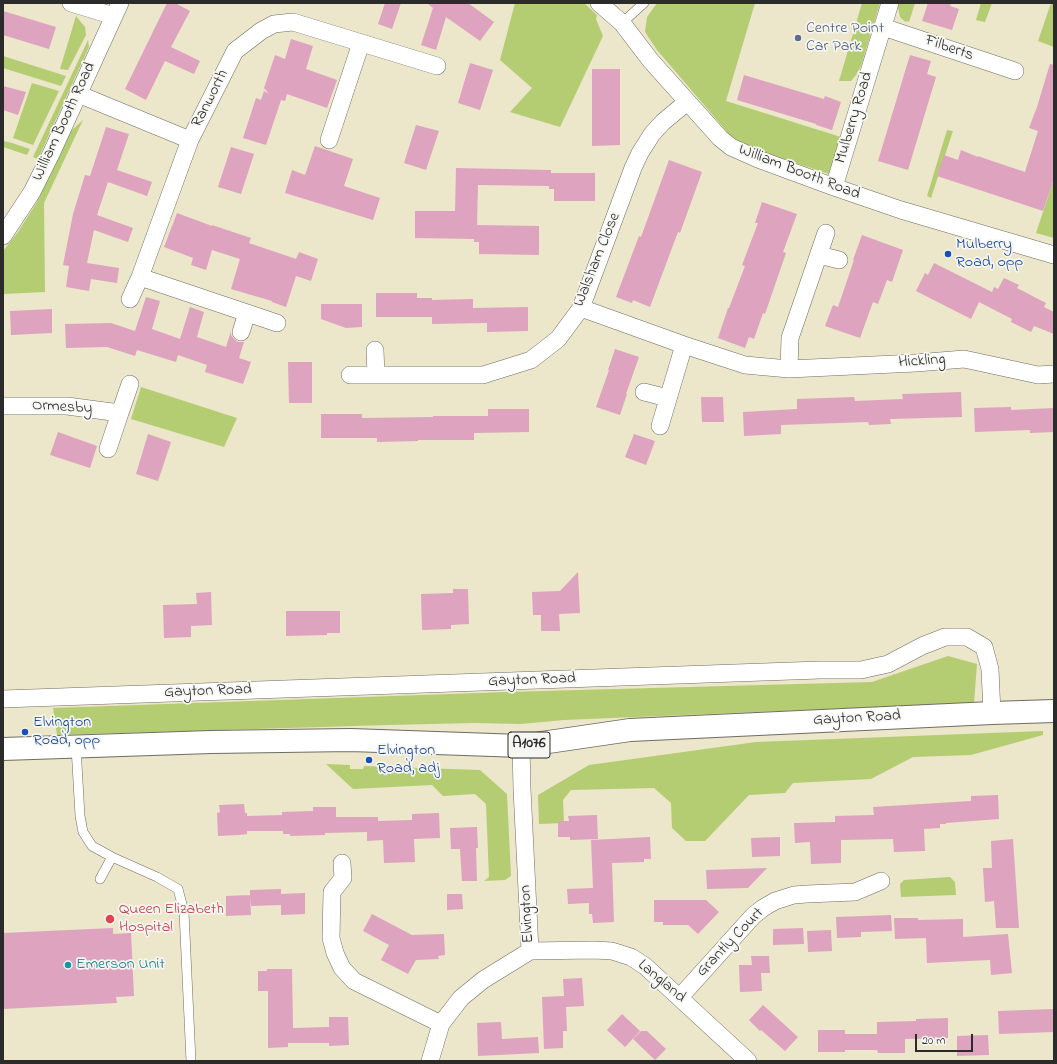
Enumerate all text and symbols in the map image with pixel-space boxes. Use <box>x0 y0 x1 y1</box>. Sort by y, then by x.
place label: Centre Point Car Park <box>806 19 884 57</box>
street label: Filberts <box>922 32 976 66</box>
marker: Centre Point Car Park <box>793 33 803 43</box>
street label: William Booth Road <box>29 60 101 184</box>
street label: Ranworth <box>188 67 234 131</box>
street label: Mulberry Road <box>832 70 878 166</box>
street label: William Booth Road <box>736 141 862 205</box>
street label: Walsham Close <box>570 210 626 310</box>
place label: Mulberry Road, opp <box>956 235 1023 273</box>
marker: Mulberry Road, opp <box>943 249 953 259</box>
street label: Hickling <box>898 351 946 373</box>
street label: Ormesby <box>31 397 93 419</box>
street label: Gayton Road <box>488 670 576 692</box>
street label: Gayton Road <box>164 681 252 703</box>
street label: Gayton Road <box>813 707 901 731</box>
place label: Elvington Road, opp <box>33 713 100 751</box>
marker: Elvington Road, opp <box>20 727 30 737</box>
road number: A1076 <box>508 732 550 758</box>
place label: Elvington Road, adj <box>377 741 439 779</box>
marker: Elvington Road, adj <box>364 755 374 765</box>
street label: Elvington <box>517 884 539 944</box>
place label: Queen Elizabeth Hospital <box>119 900 224 938</box>
street label: Grantly Court <box>693 904 769 982</box>
marker: Queen Elizabeth Hospital <box>104 913 116 925</box>
place label: Emerson Unit <box>76 955 165 975</box>
street label: Langland <box>633 956 689 1008</box>
marker: Emerson Unit <box>63 960 73 970</box>
scale bar <box>917 1026 975 1052</box>
text: 20 m <box>922 1032 945 1050</box>

